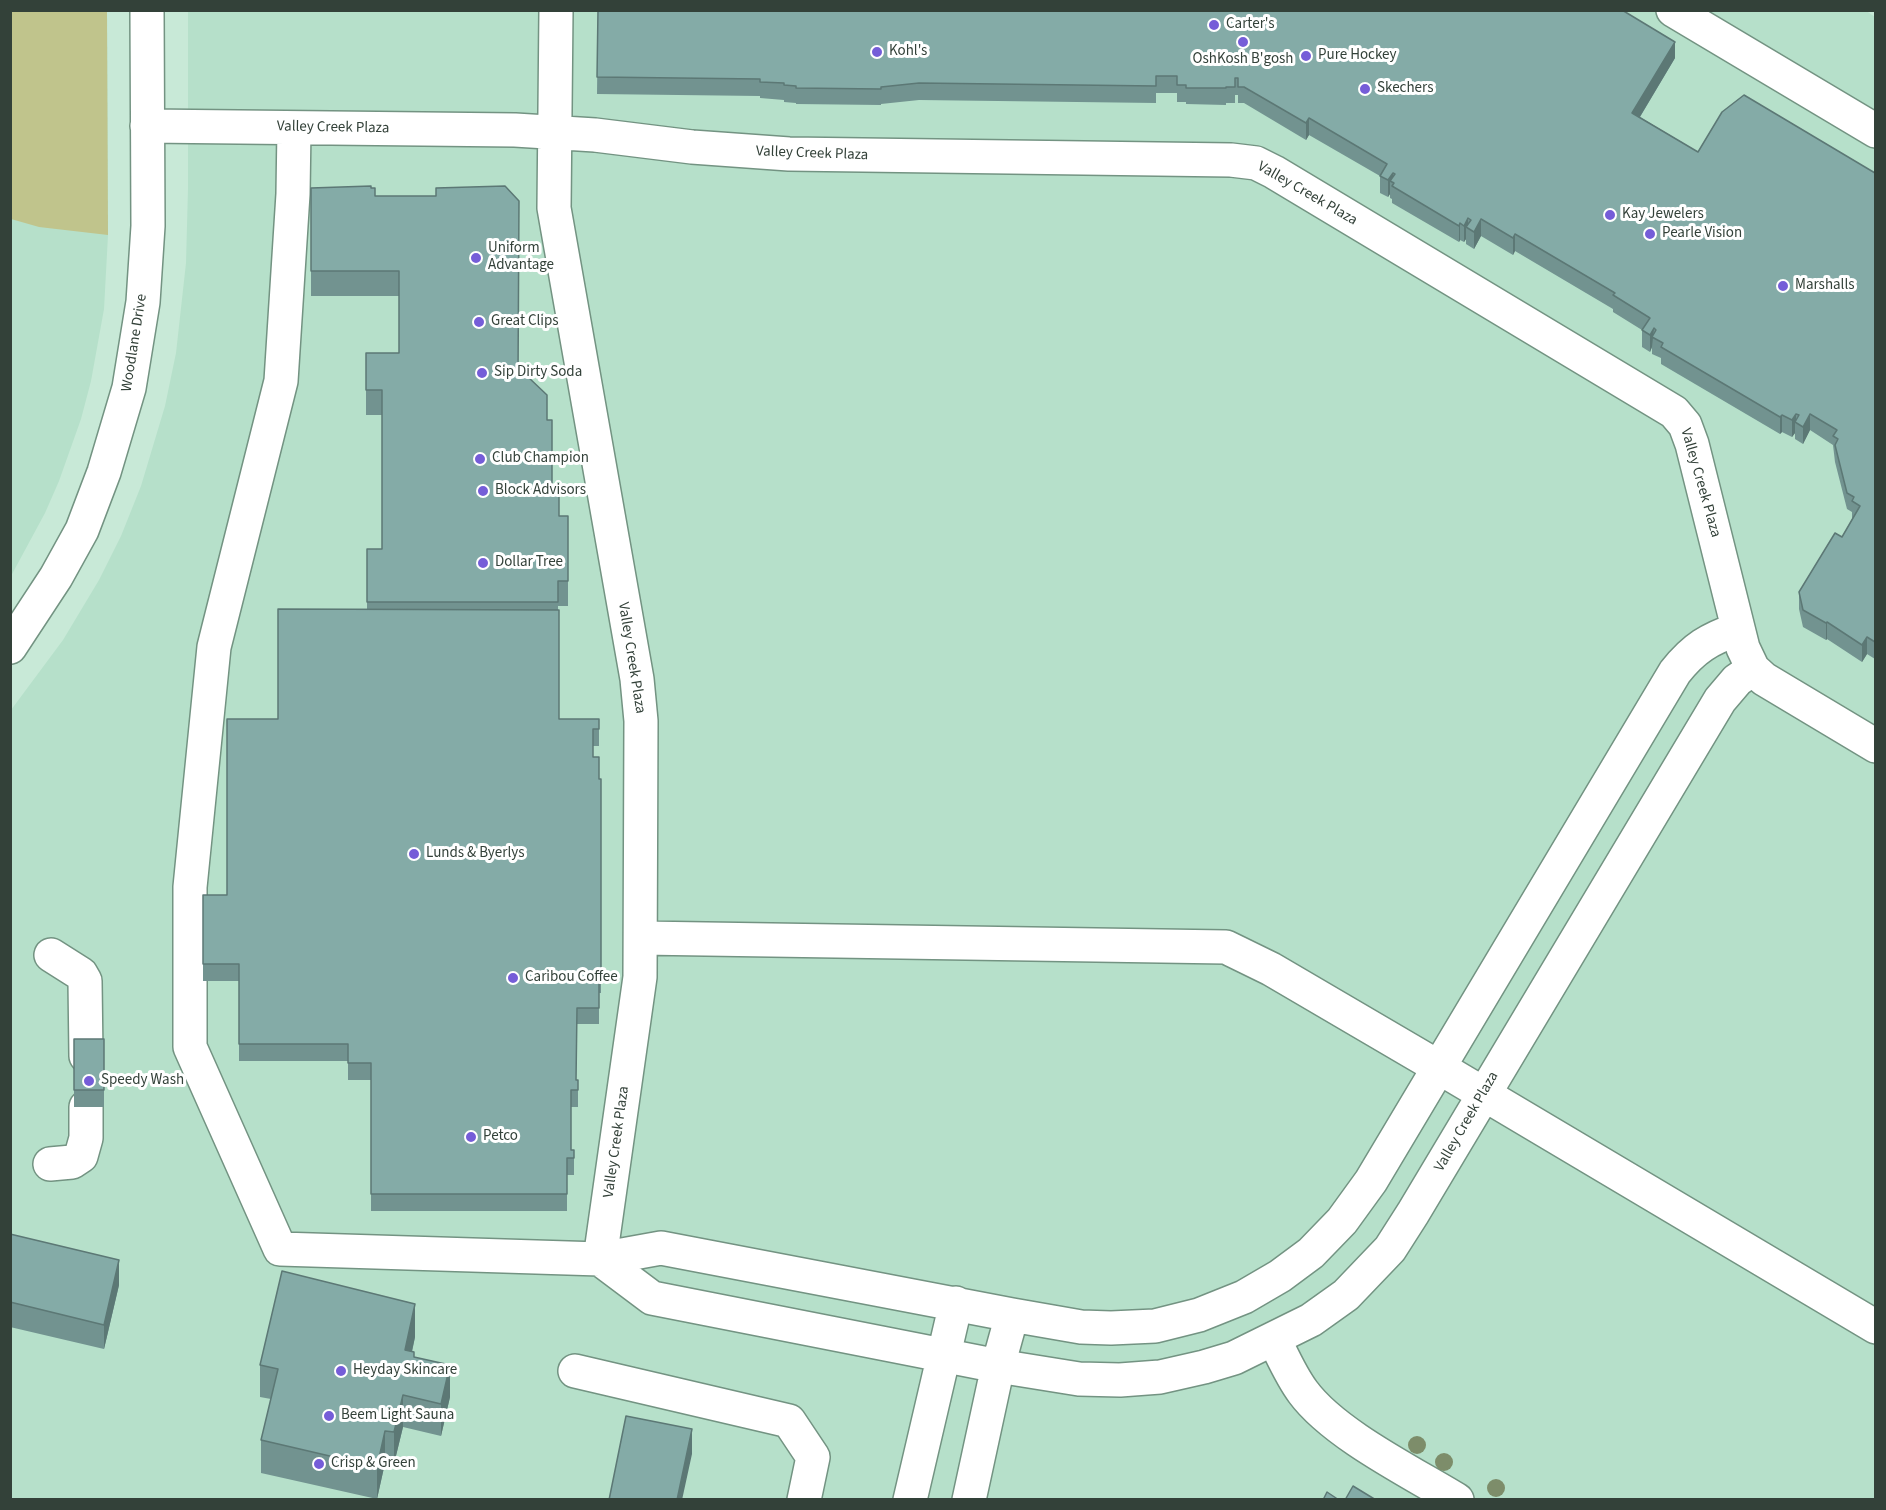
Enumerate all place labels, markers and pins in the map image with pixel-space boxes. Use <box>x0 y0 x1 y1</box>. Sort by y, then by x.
place label: Carter's <box>1226 16 1275 34</box>
marker: Carter's <box>1207 18 1221 32</box>
marker: OshKosh B'gosh <box>1236 35 1250 49</box>
place label: Kohl's <box>889 43 927 61</box>
marker: Kohl's <box>870 45 884 59</box>
place label: Pure Hockey <box>1318 47 1397 65</box>
marker: Pure Hockey <box>1299 49 1313 63</box>
place label: OshKosh B'gosh <box>1193 51 1293 69</box>
place label: Skechers <box>1377 80 1433 98</box>
marker: Skechers <box>1358 82 1372 96</box>
place label: Kay Jewelers <box>1622 206 1704 224</box>
marker: Kay Jewelers <box>1603 208 1617 222</box>
place label: Pearle Vision <box>1662 225 1742 243</box>
marker: Pearle Vision <box>1643 227 1657 241</box>
place label: Uniform Advantage <box>488 240 554 275</box>
marker: Uniform Advantage <box>469 251 483 265</box>
place label: Marshalls <box>1795 277 1855 295</box>
marker: Marshalls <box>1776 279 1790 293</box>
place label: Great Clips <box>491 313 559 331</box>
marker: Great Clips <box>472 315 486 329</box>
place label: Sip Dirty Soda <box>494 364 582 382</box>
marker: Sip Dirty Soda <box>475 366 489 380</box>
place label: Club Champion <box>492 450 589 468</box>
marker: Club Champion <box>473 452 487 466</box>
place label: Block Advisors <box>495 482 586 500</box>
marker: Block Advisors <box>476 484 490 498</box>
place label: Dollar Tree <box>495 554 563 572</box>
marker: Dollar Tree <box>476 556 490 570</box>
place label: Lunds & Byerlys <box>426 845 525 863</box>
marker: Lunds & Byerlys <box>407 847 421 861</box>
place label: Caribou Coffee <box>525 969 618 987</box>
marker: Caribou Coffee <box>506 971 520 985</box>
place label: Speedy Wash <box>101 1072 184 1090</box>
marker: Speedy Wash <box>82 1074 96 1088</box>
place label: Petco <box>483 1128 518 1146</box>
marker: Petco <box>464 1130 478 1144</box>
place label: Heyday Skincare <box>353 1362 457 1380</box>
marker: Heyday Skincare <box>334 1364 348 1378</box>
place label: Beem Light Sauna <box>341 1407 454 1425</box>
marker: Beem Light Sauna <box>322 1409 336 1423</box>
place label: Crisp & Green <box>331 1455 416 1473</box>
marker: Crisp & Green <box>312 1457 326 1471</box>

